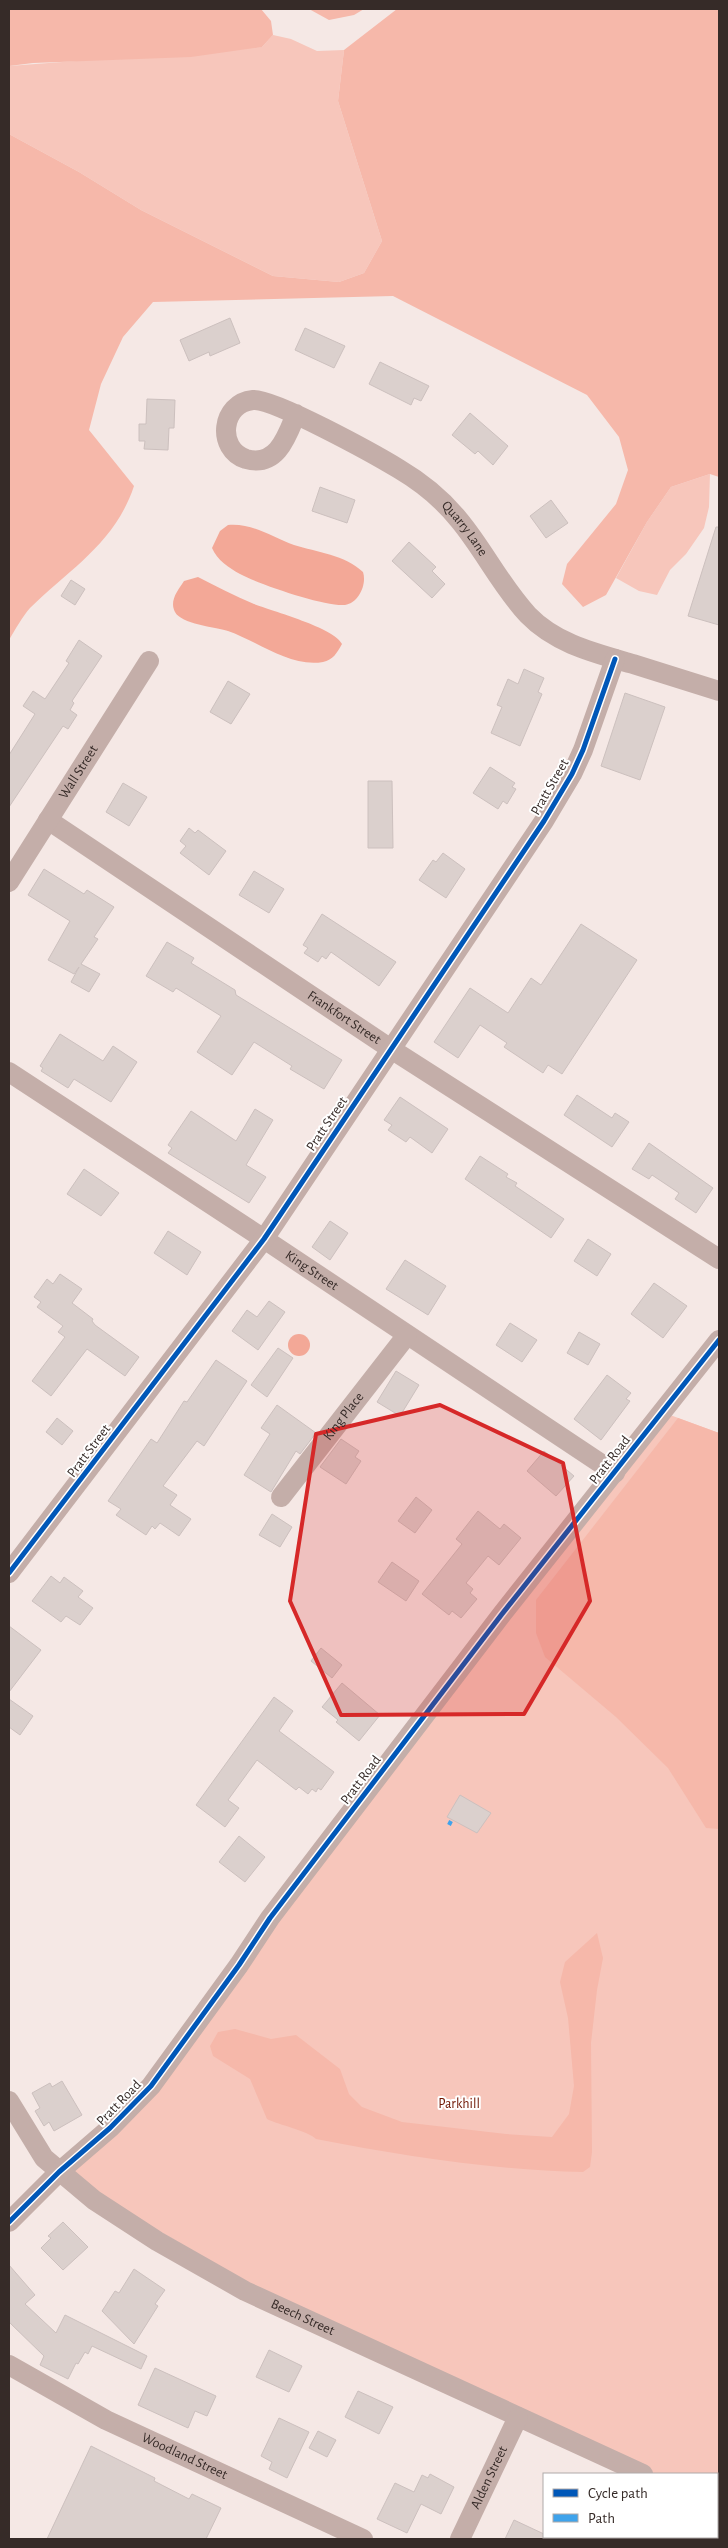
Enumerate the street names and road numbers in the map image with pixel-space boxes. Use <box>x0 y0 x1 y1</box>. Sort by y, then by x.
street label: Quarry Lane <box>439 498 490 559</box>
street label: Wall Street <box>56 742 101 801</box>
street label: Pratt Street <box>528 756 572 817</box>
street label: Frankfort Street <box>305 988 384 1047</box>
street label: Pratt Street <box>304 1094 350 1154</box>
street label: King Street <box>283 1248 341 1294</box>
street label: King Place <box>321 1390 366 1443</box>
street label: Pratt Street <box>65 1422 114 1480</box>
street label: Pratt Road <box>587 1433 633 1487</box>
street label: Pratt Road <box>338 1753 384 1807</box>
street label: Pratt Road <box>94 2078 144 2128</box>
street label: Beech Street <box>269 2297 337 2338</box>
street label: Woodland Street <box>140 2431 230 2482</box>
street label: Alden Street <box>468 2443 510 2511</box>

